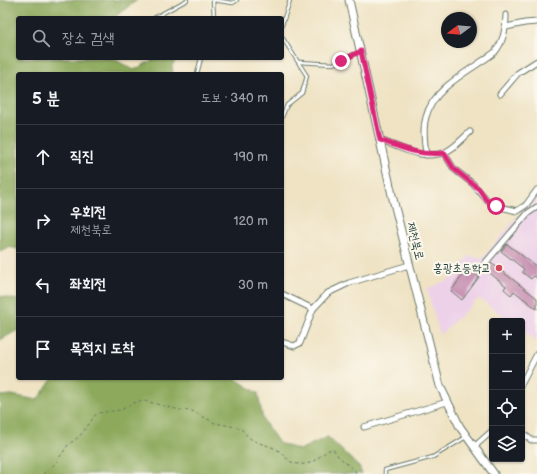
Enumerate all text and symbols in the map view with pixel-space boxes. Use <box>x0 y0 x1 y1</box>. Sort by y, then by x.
north arrow <box>441 12 477 48</box>
search box <box>16 16 284 60</box>
icon: search <box>30 27 52 49</box>
text: 장소 검색 <box>62 29 114 48</box>
route end <box>332 52 350 70</box>
text: 5 분 <box>32 89 60 109</box>
text: 도보 · 340 m <box>201 90 268 106</box>
icon: ahead <box>32 146 54 168</box>
text: 직진 <box>70 147 94 166</box>
text: 190 m <box>234 149 268 165</box>
route start <box>487 197 505 215</box>
text: 우회전 <box>70 203 106 222</box>
icon: right <box>32 210 54 232</box>
text: 120 m <box>233 213 268 229</box>
street label: 제천북로 <box>403 220 427 262</box>
text: 제천북로 <box>70 222 112 238</box>
place label: 홍광초등학교 <box>433 261 491 276</box>
marker: 홍광초등학교 <box>494 263 504 273</box>
icon: left <box>32 274 54 296</box>
text: 좌회전 <box>70 275 106 294</box>
text: 30 m <box>238 277 268 293</box>
map controls <box>489 318 525 462</box>
button: + <box>489 318 525 354</box>
icon: arrive <box>32 338 54 360</box>
text: 목적지 도착 <box>70 339 134 358</box>
button: − <box>489 354 525 390</box>
button: locate <box>489 390 525 426</box>
button: layers <box>489 426 525 462</box>

